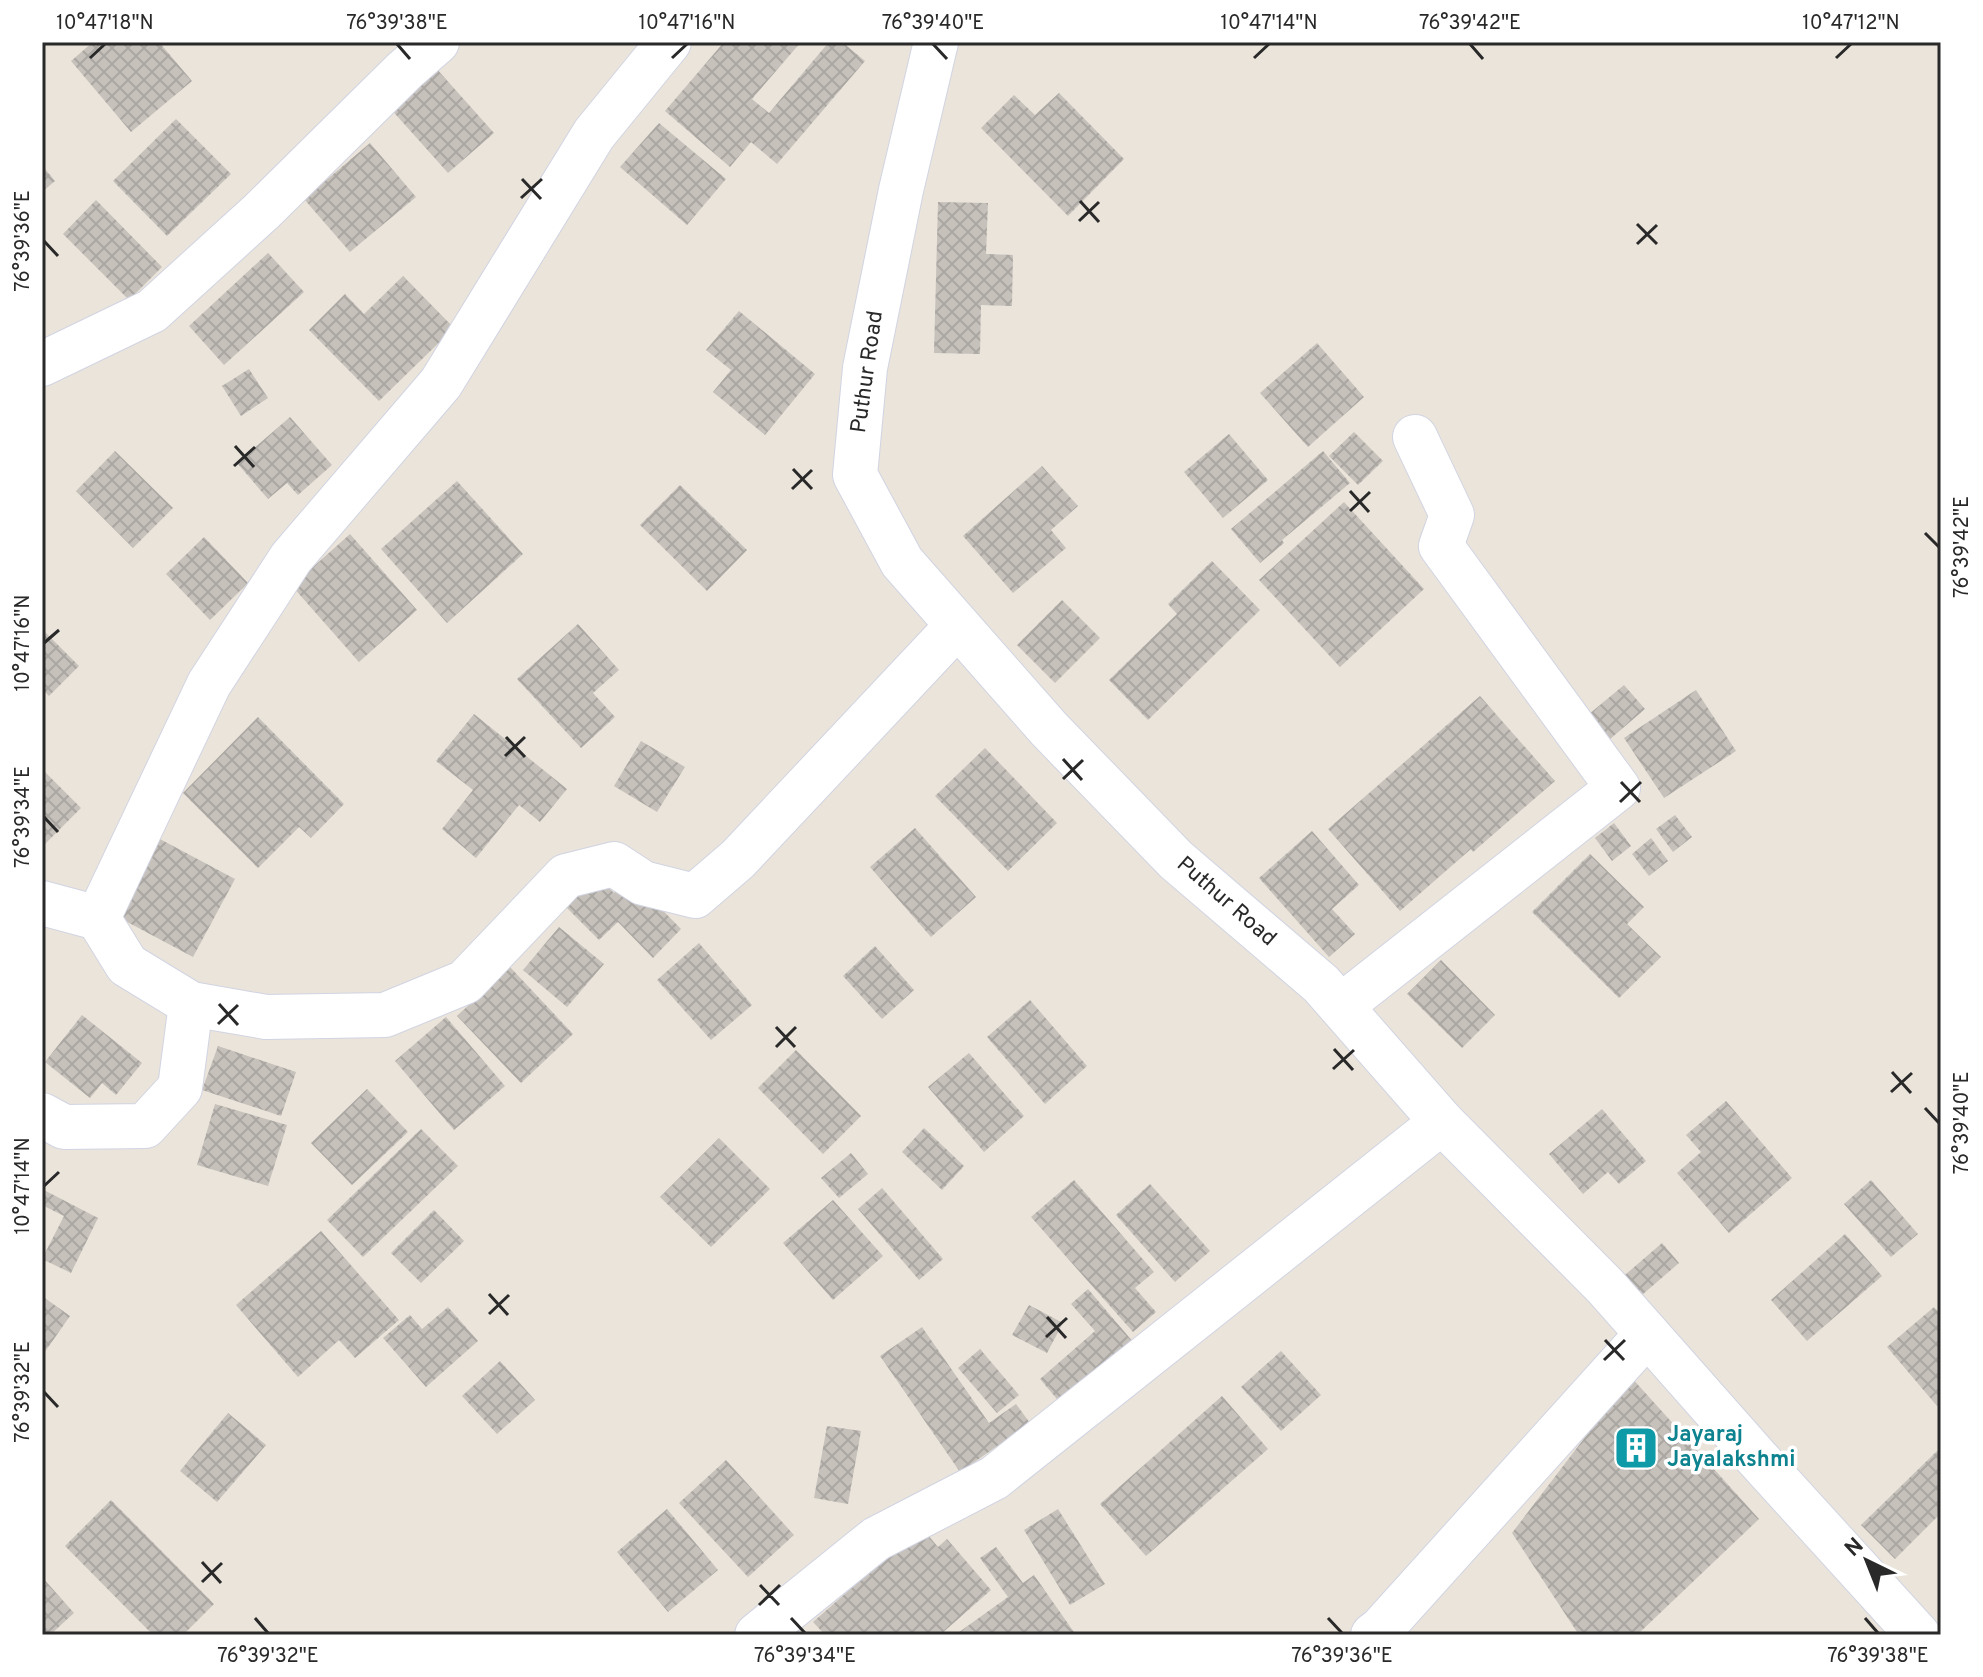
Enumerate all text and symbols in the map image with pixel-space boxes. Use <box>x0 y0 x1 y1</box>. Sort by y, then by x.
text: 10°47'18"N <box>56 11 154 37</box>
text: 76°39'38"E <box>346 11 448 37</box>
text: 10°47'16"N <box>638 11 736 37</box>
text: 76°39'40"E <box>882 11 984 37</box>
text: 10°47'14"N <box>1220 11 1318 37</box>
text: 76°39'42"E <box>1419 11 1521 37</box>
text: 10°47'12"N <box>1802 11 1900 37</box>
text: 76°39'36"E <box>11 190 37 292</box>
street label: Puthur Road <box>846 309 890 435</box>
text: 76°39'42"E <box>1950 496 1976 598</box>
text: 10°47'16"N <box>11 594 37 692</box>
text: 76°39'34"E <box>11 766 37 868</box>
street label: Puthur Road <box>1171 851 1281 953</box>
text: 76°39'40"E <box>1950 1072 1976 1174</box>
text: 10°47'14"N <box>11 1137 37 1235</box>
text: 76°39'32"E <box>11 1341 37 1443</box>
place label: Jayaraj Jayalakshmi <box>1667 1422 1796 1474</box>
building icon: Jayaraj Jayalakshmi <box>1612 1424 1660 1472</box>
north arrow <box>1827 1521 1907 1601</box>
text: N <box>1840 1533 1870 1563</box>
text: 76°39'32"E <box>217 1644 319 1670</box>
text: 76°39'34"E <box>754 1644 856 1670</box>
text: 76°39'36"E <box>1291 1644 1393 1670</box>
text: 76°39'38"E <box>1827 1644 1929 1670</box>

